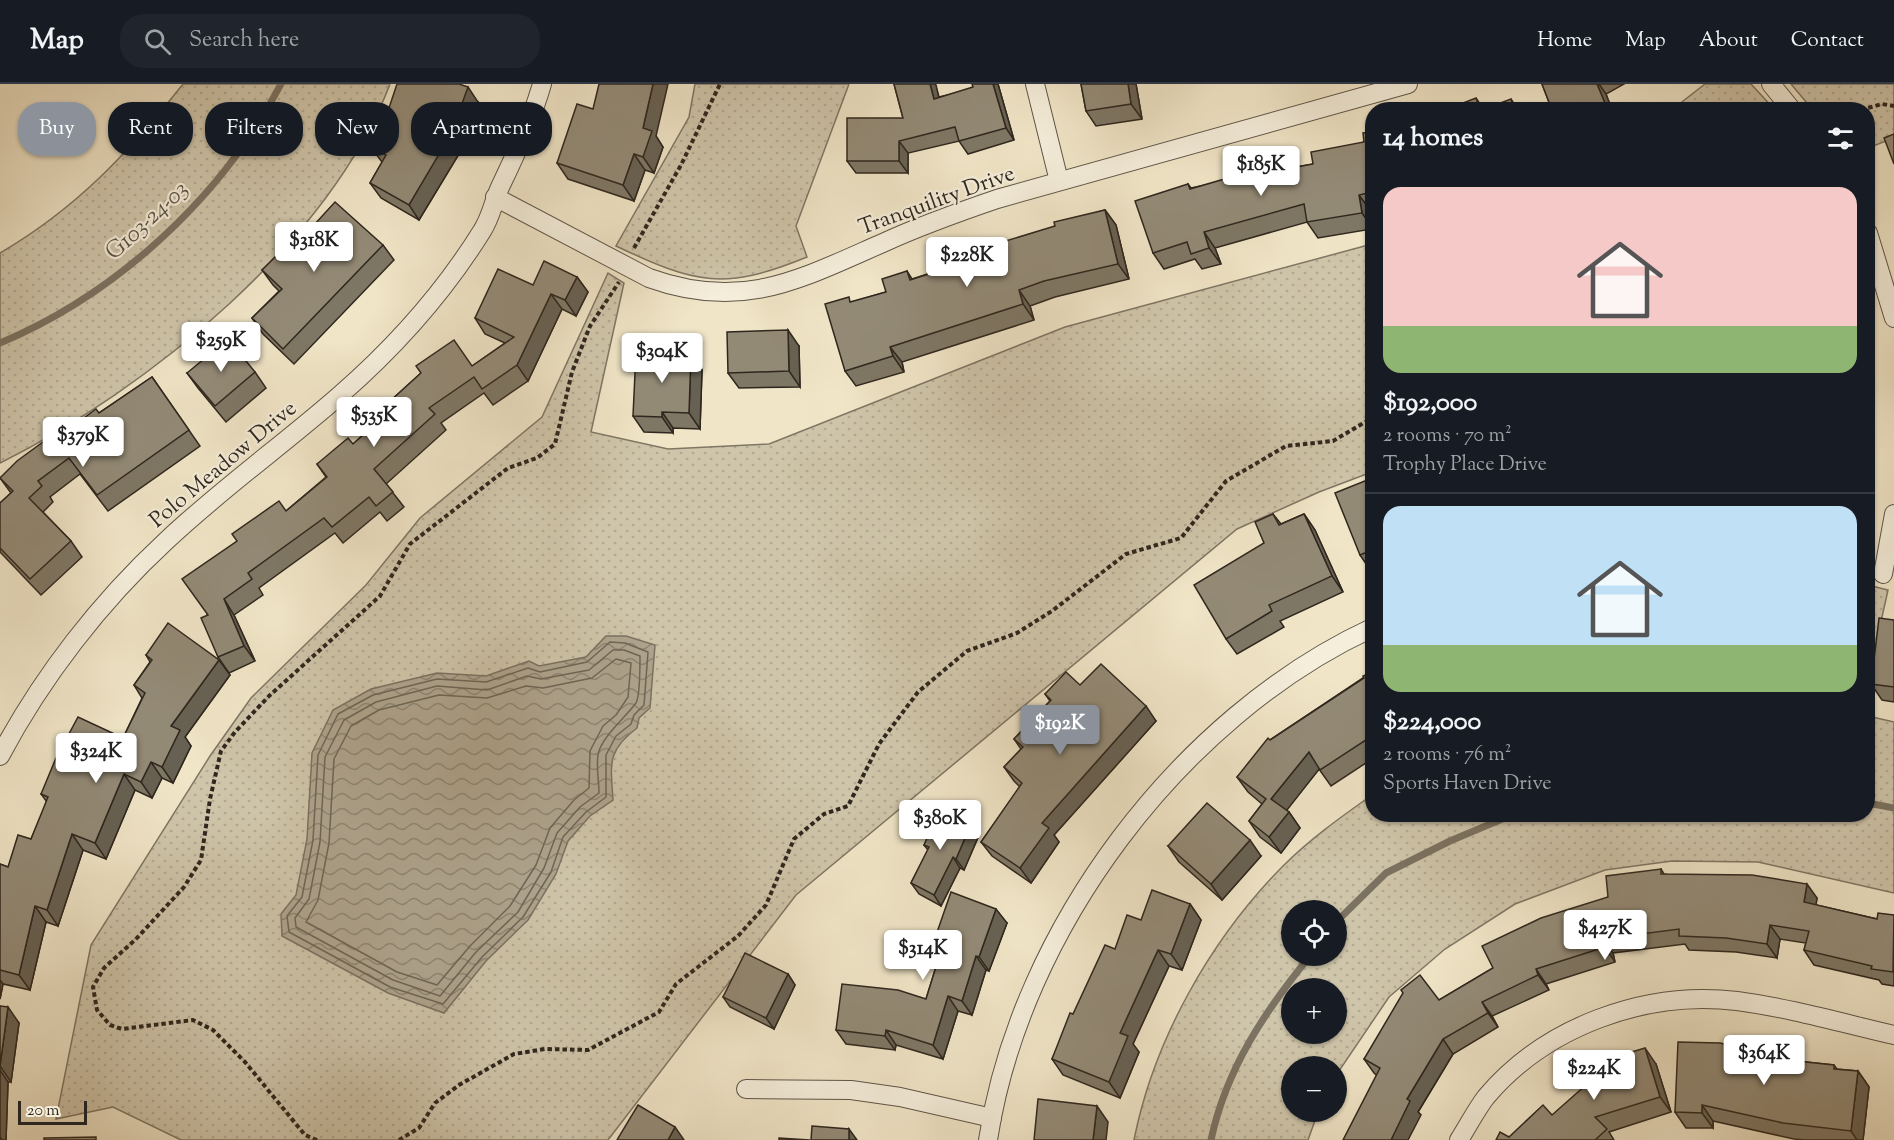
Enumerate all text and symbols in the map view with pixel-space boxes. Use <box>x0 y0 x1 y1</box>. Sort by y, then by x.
search box <box>120 14 540 68</box>
text: Map <box>30 21 84 61</box>
icon: search <box>141 25 174 58</box>
text: Search here <box>189 25 299 57</box>
text: Home <box>1537 26 1592 56</box>
text: Map <box>1625 26 1666 56</box>
text: About <box>1699 26 1758 56</box>
text: Contact <box>1791 26 1864 56</box>
chip: Buy <box>18 102 96 156</box>
chip: Rent <box>108 102 193 156</box>
chip: Filters <box>205 102 303 156</box>
chip: New <box>315 102 399 156</box>
chip: Apartment <box>411 102 552 156</box>
text: 14 homes <box>1383 120 1483 157</box>
icon: filters <box>1824 122 1857 155</box>
pin: $185K <box>1219 146 1303 197</box>
text: $185K <box>1237 151 1285 180</box>
street label: Tranquility Drive <box>854 159 1020 245</box>
water label: G103-24-03 <box>98 174 196 269</box>
pin: $318K <box>272 222 356 273</box>
icon: home <box>1566 226 1674 334</box>
text: $318K <box>289 227 339 256</box>
pin: $228K <box>925 237 1009 288</box>
text: $228K <box>940 242 994 271</box>
pin: $259K <box>179 322 263 373</box>
text: $259K <box>195 327 247 356</box>
pin: $304K <box>620 333 704 384</box>
text: $304K <box>636 338 688 367</box>
text: $192,000 <box>1383 385 1477 422</box>
street label: Polo Meadow Drive <box>143 394 305 537</box>
pin: $535K <box>332 397 416 448</box>
text: $535K <box>351 402 397 431</box>
pin: $379K <box>41 417 125 468</box>
text: $379K <box>57 422 109 451</box>
text: 2 rooms · 70 m² <box>1383 422 1512 451</box>
text: Trophy Place Drive <box>1383 451 1547 480</box>
icon: home <box>1566 545 1674 653</box>
text: $224,000 <box>1383 704 1481 741</box>
pin: $192K <box>1018 705 1102 756</box>
text: $192K <box>1035 710 1085 739</box>
pin: $324K <box>54 733 138 784</box>
text: $324K <box>70 738 122 767</box>
text: 2 rooms · 76 m² <box>1383 741 1511 770</box>
text: Sports Haven Drive <box>1383 770 1552 799</box>
pin: $380K <box>898 800 982 851</box>
text: $380K <box>913 805 967 834</box>
map controls <box>1281 900 1347 1122</box>
button: locate <box>1281 900 1347 966</box>
pin: $427K <box>1563 910 1647 961</box>
text: $427K <box>1578 915 1632 944</box>
pin: $314K <box>881 930 965 981</box>
text: $314K <box>898 935 948 964</box>
button: + <box>1281 978 1347 1044</box>
pin: $364K <box>1722 1035 1806 1086</box>
text: $364K <box>1738 1040 1790 1069</box>
pin: $224K <box>1552 1050 1636 1101</box>
text: $224K <box>1567 1055 1621 1084</box>
button: − <box>1281 1056 1347 1122</box>
scale bar <box>18 1098 87 1126</box>
text: 20 m <box>27 1100 60 1123</box>

